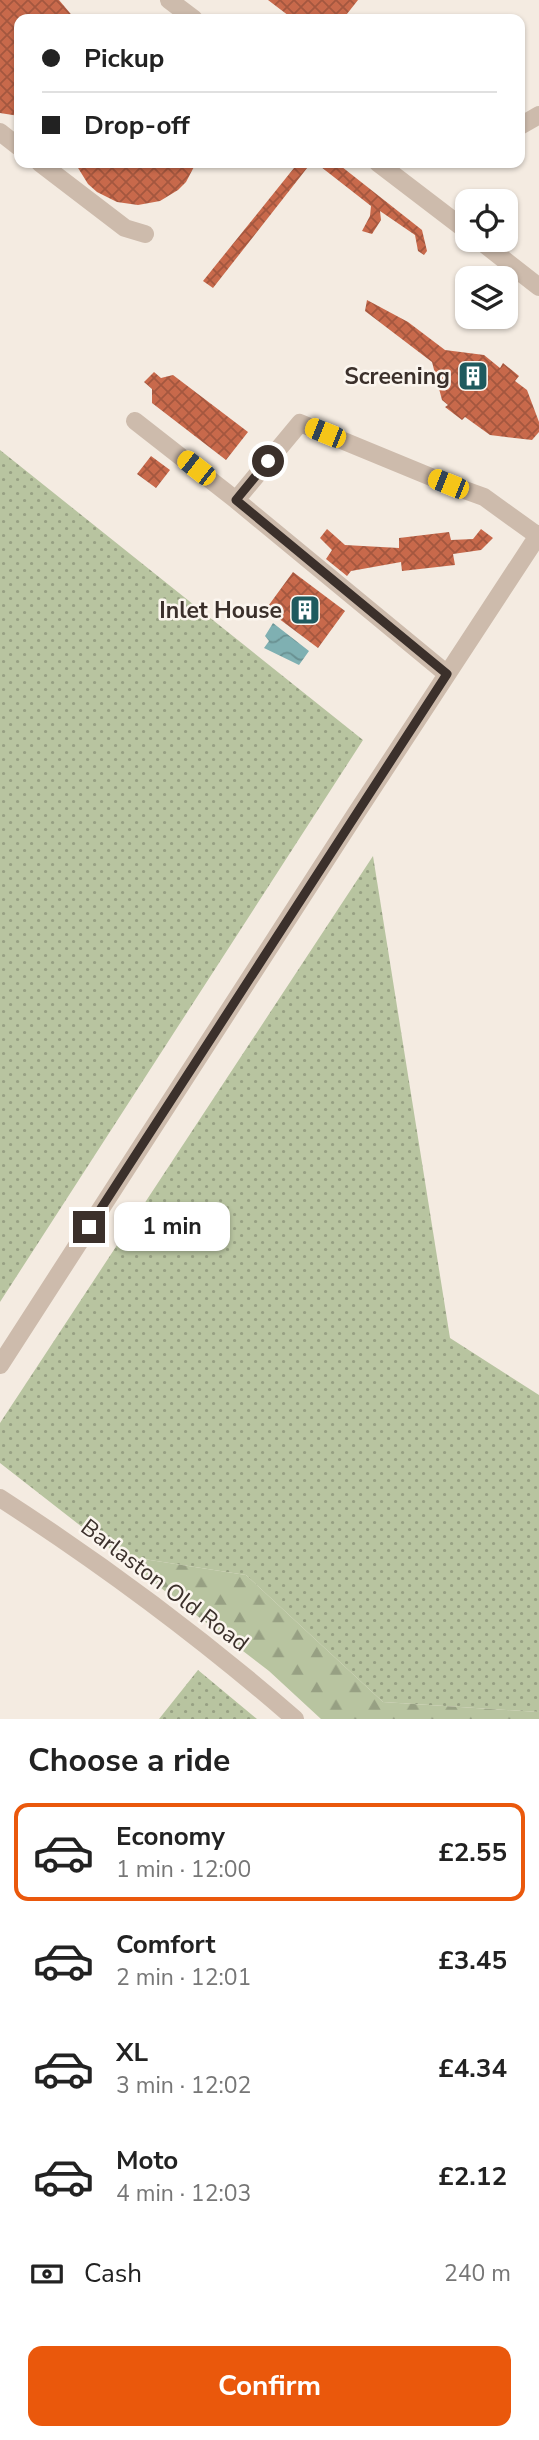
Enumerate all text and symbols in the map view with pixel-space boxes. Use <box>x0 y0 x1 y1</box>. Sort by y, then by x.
text: Pickup <box>84 41 164 76</box>
text: Drop-off <box>84 108 190 143</box>
map controls <box>455 189 518 329</box>
button: locate <box>455 189 518 252</box>
button: layers <box>455 266 518 329</box>
building icon: Screening <box>456 359 490 393</box>
place label: Screening <box>344 361 450 392</box>
car <box>302 415 349 451</box>
route start <box>252 445 284 477</box>
car <box>173 447 220 489</box>
car <box>425 466 472 502</box>
building icon: Inlet House <box>288 593 322 627</box>
place label: Inlet House <box>159 595 282 626</box>
callout: 1 min <box>114 1202 229 1252</box>
route end <box>73 1211 105 1243</box>
text: 1 min <box>142 1211 202 1242</box>
street label: Barlaston Old Road <box>74 1512 255 1659</box>
text: Choose a ride <box>28 1739 230 1782</box>
text: Economy <box>116 1819 225 1854</box>
icon: car <box>32 1821 95 1884</box>
text: £2.55 <box>438 1835 507 1870</box>
text: 1 min · 12:00 <box>116 1854 251 1885</box>
text: Comfort <box>116 1927 216 1962</box>
icon: car <box>32 1929 95 1992</box>
text: £3.45 <box>438 1943 507 1978</box>
text: 2 min · 12:01 <box>116 1962 251 1993</box>
text: XL <box>116 2035 148 2070</box>
icon: car <box>32 2037 95 2100</box>
text: £4.34 <box>438 2051 507 2086</box>
text: 3 min · 12:02 <box>116 2070 251 2101</box>
text: Moto <box>116 2143 178 2178</box>
icon: car <box>32 2145 95 2208</box>
text: £2.12 <box>438 2159 507 2194</box>
text: 4 min · 12:03 <box>116 2178 251 2209</box>
icon: cash <box>28 2255 66 2293</box>
text: Cash <box>84 2256 142 2291</box>
text: 240 m <box>444 2258 511 2289</box>
button: Confirm <box>28 2346 511 2426</box>

